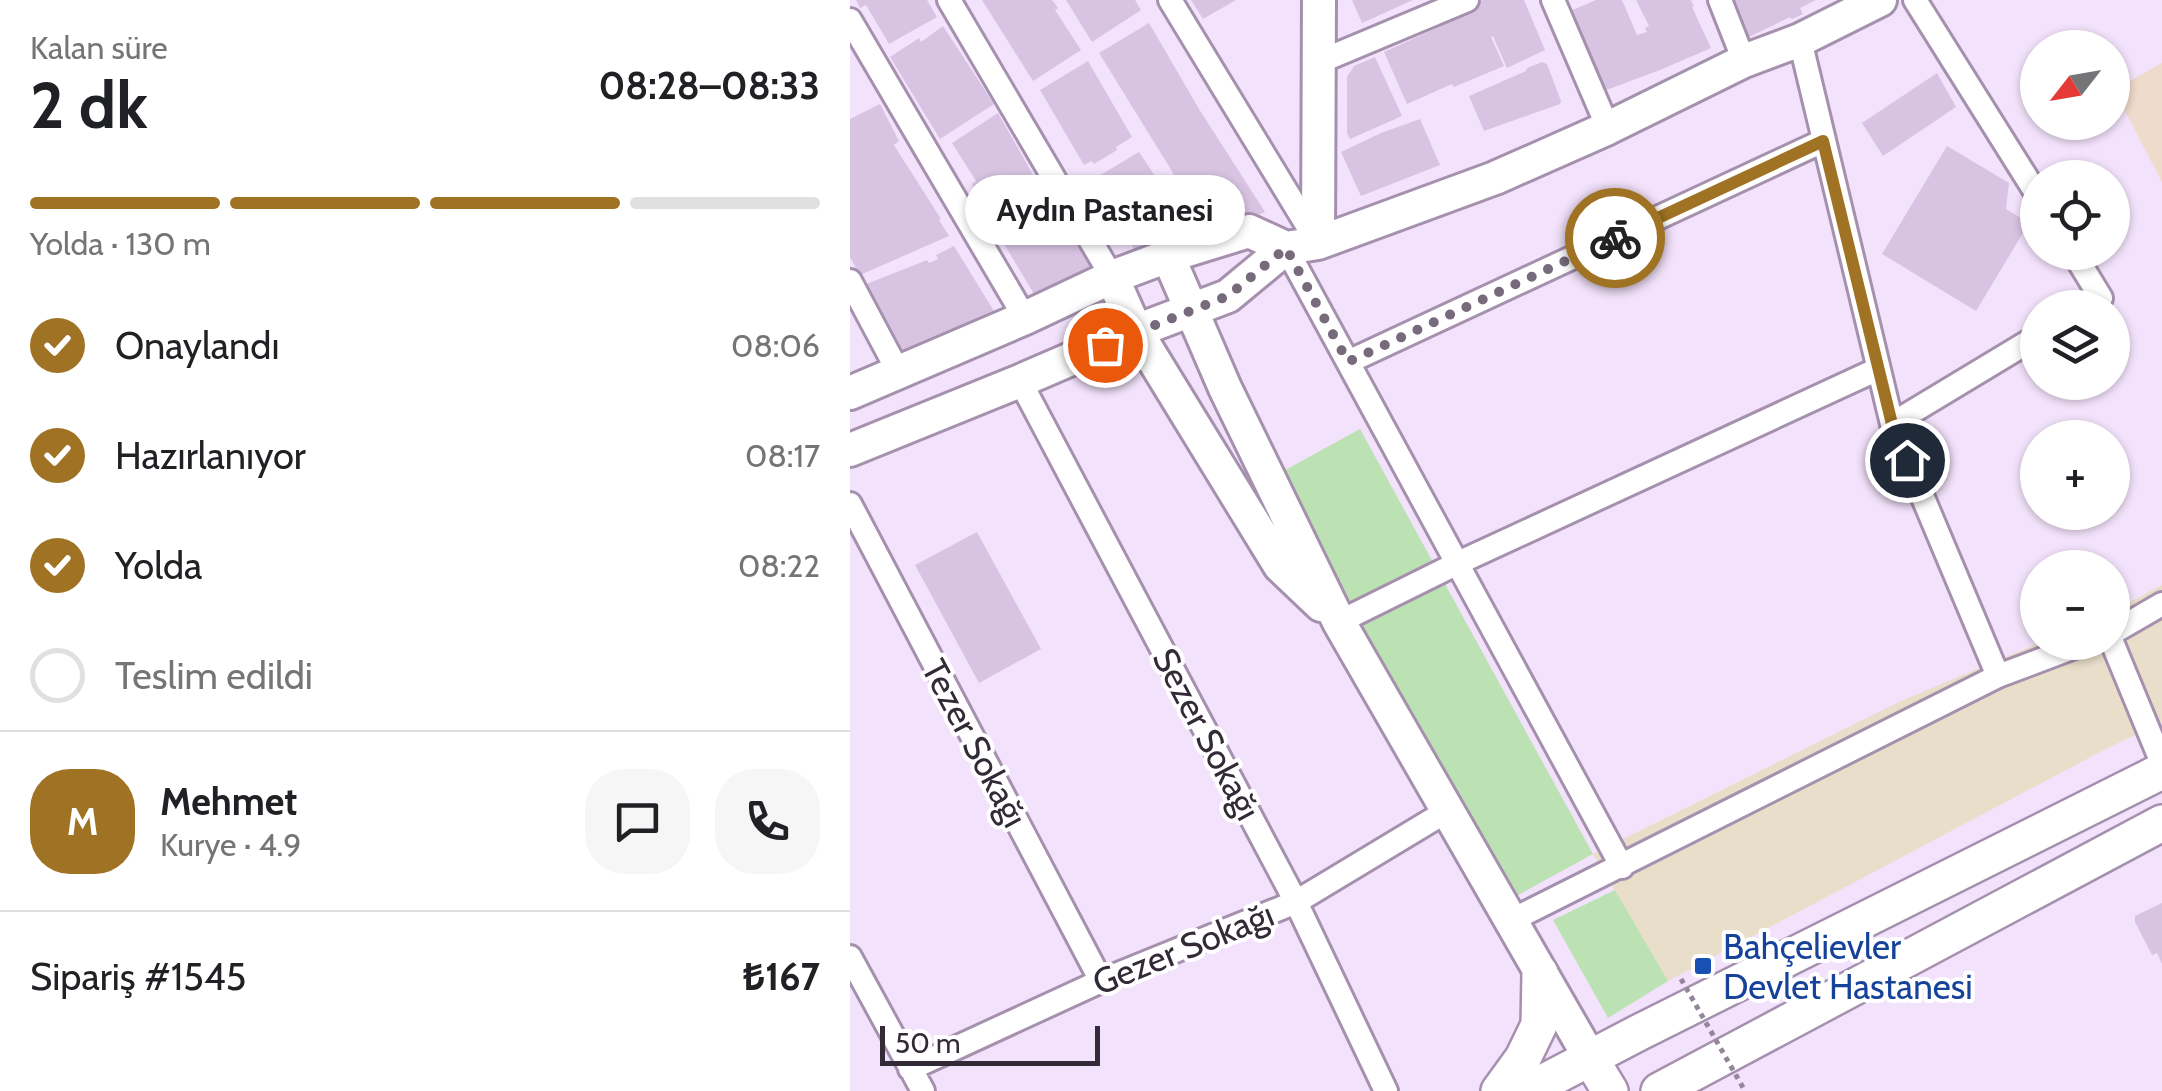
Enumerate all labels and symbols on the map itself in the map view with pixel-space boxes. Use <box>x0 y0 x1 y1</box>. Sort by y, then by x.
north arrow <box>2020 30 2130 140</box>
callout: Aydın Pastanesi <box>965 175 1245 245</box>
courier <box>1565 188 1665 288</box>
pin <box>1063 303 1148 388</box>
pin <box>1865 418 1950 503</box>
street label: Sezer Sokağı <box>1144 641 1270 827</box>
street label: Tezer Sokağı <box>913 652 1037 834</box>
street label: Gezer Sokağı <box>1086 892 1280 1004</box>
place label: Bahçelievler Devlet Hastanesi <box>1723 925 1973 1008</box>
marker: Bahçelievler Devlet Hastanesi <box>1692 955 1714 977</box>
scale bar <box>880 1021 1100 1066</box>

